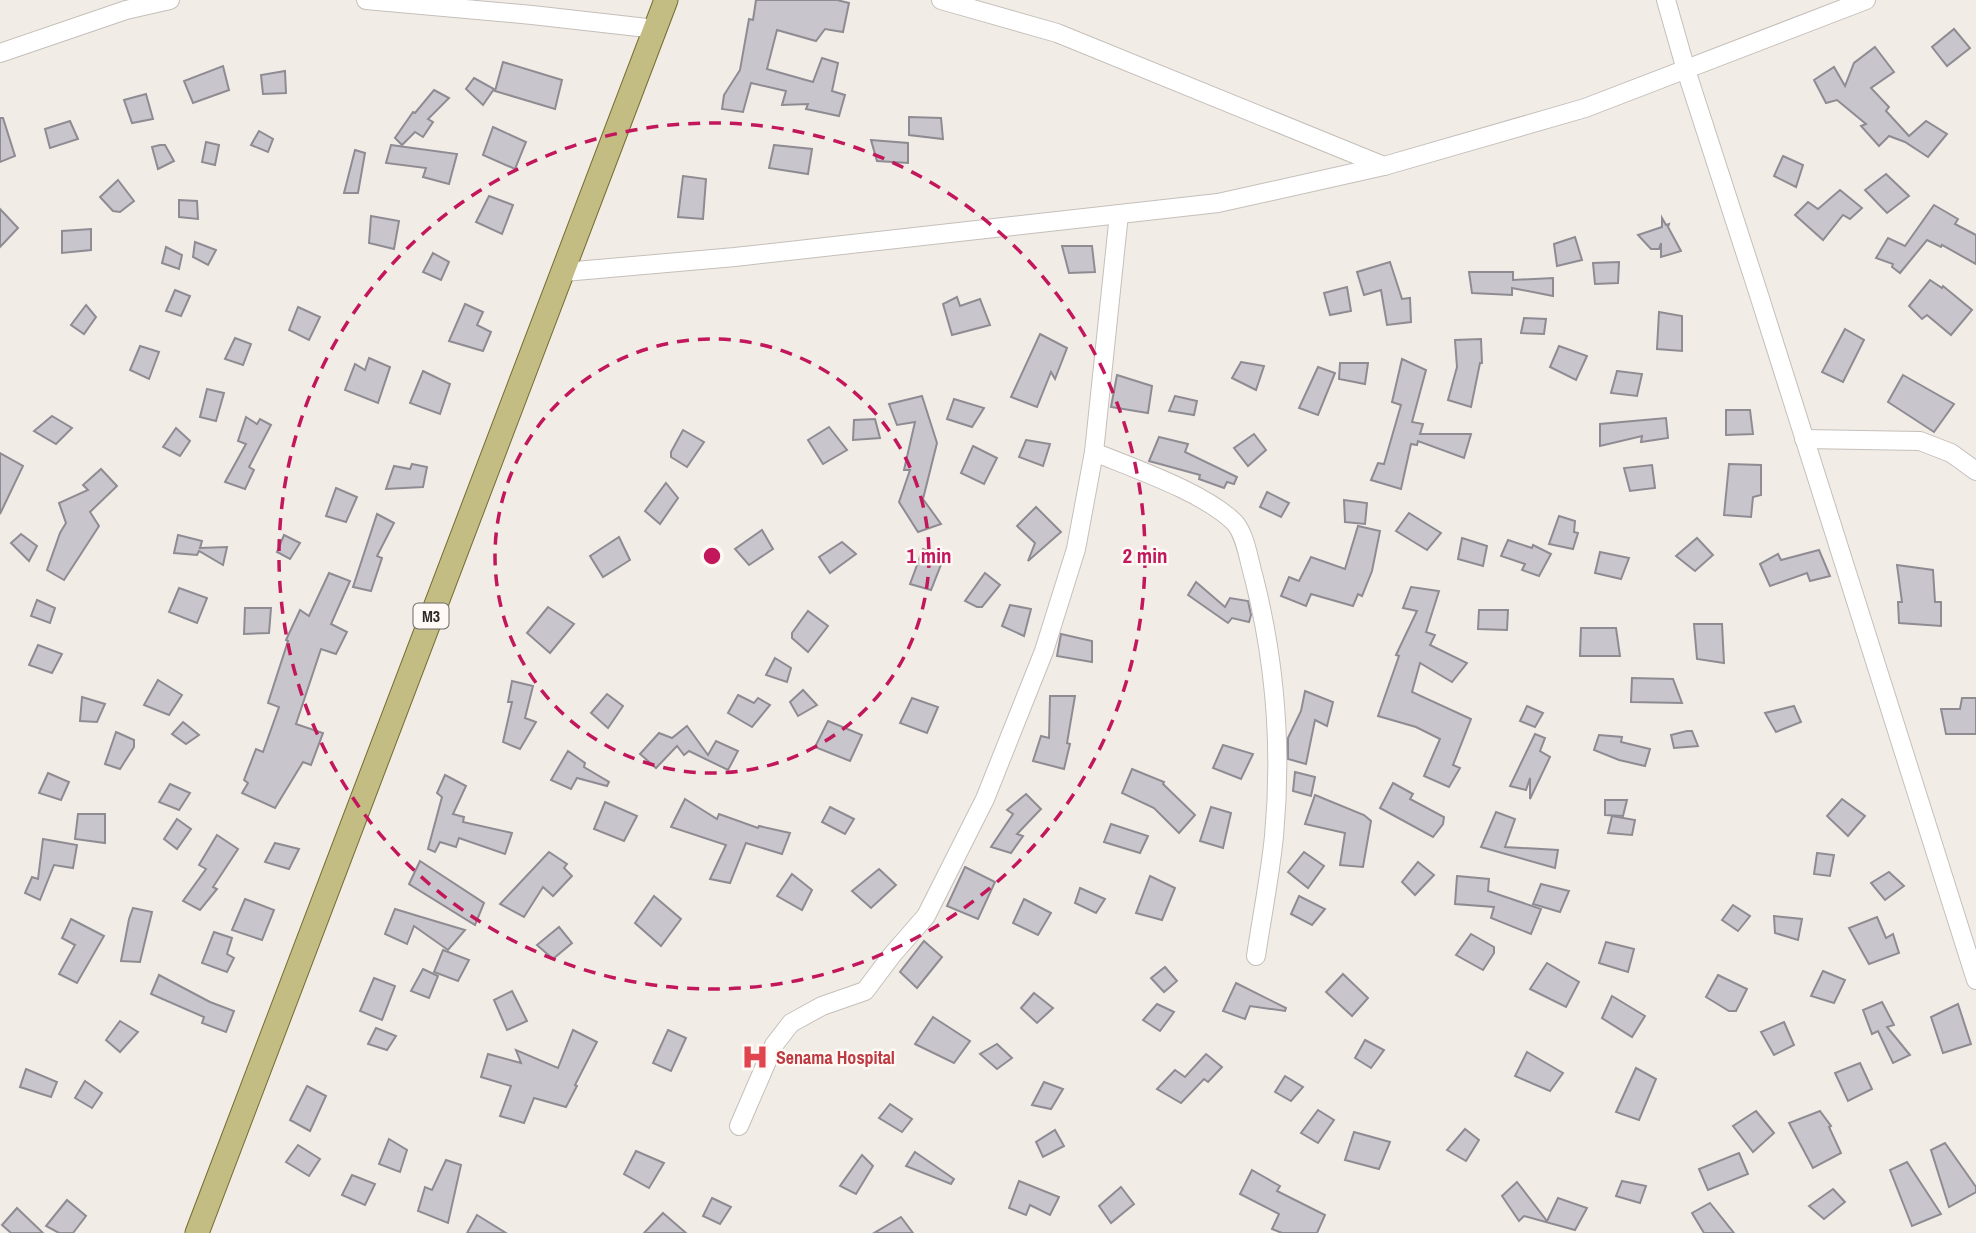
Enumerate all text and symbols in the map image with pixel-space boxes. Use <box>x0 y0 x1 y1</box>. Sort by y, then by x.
text: 1 min <box>907 541 951 570</box>
text: 2 min <box>1123 541 1167 570</box>
centre of rings <box>700 544 724 568</box>
road number: M3 <box>414 604 448 628</box>
hospital icon: Senama Hospital <box>740 1042 770 1072</box>
place label: Senama Hospital <box>776 1045 895 1070</box>

